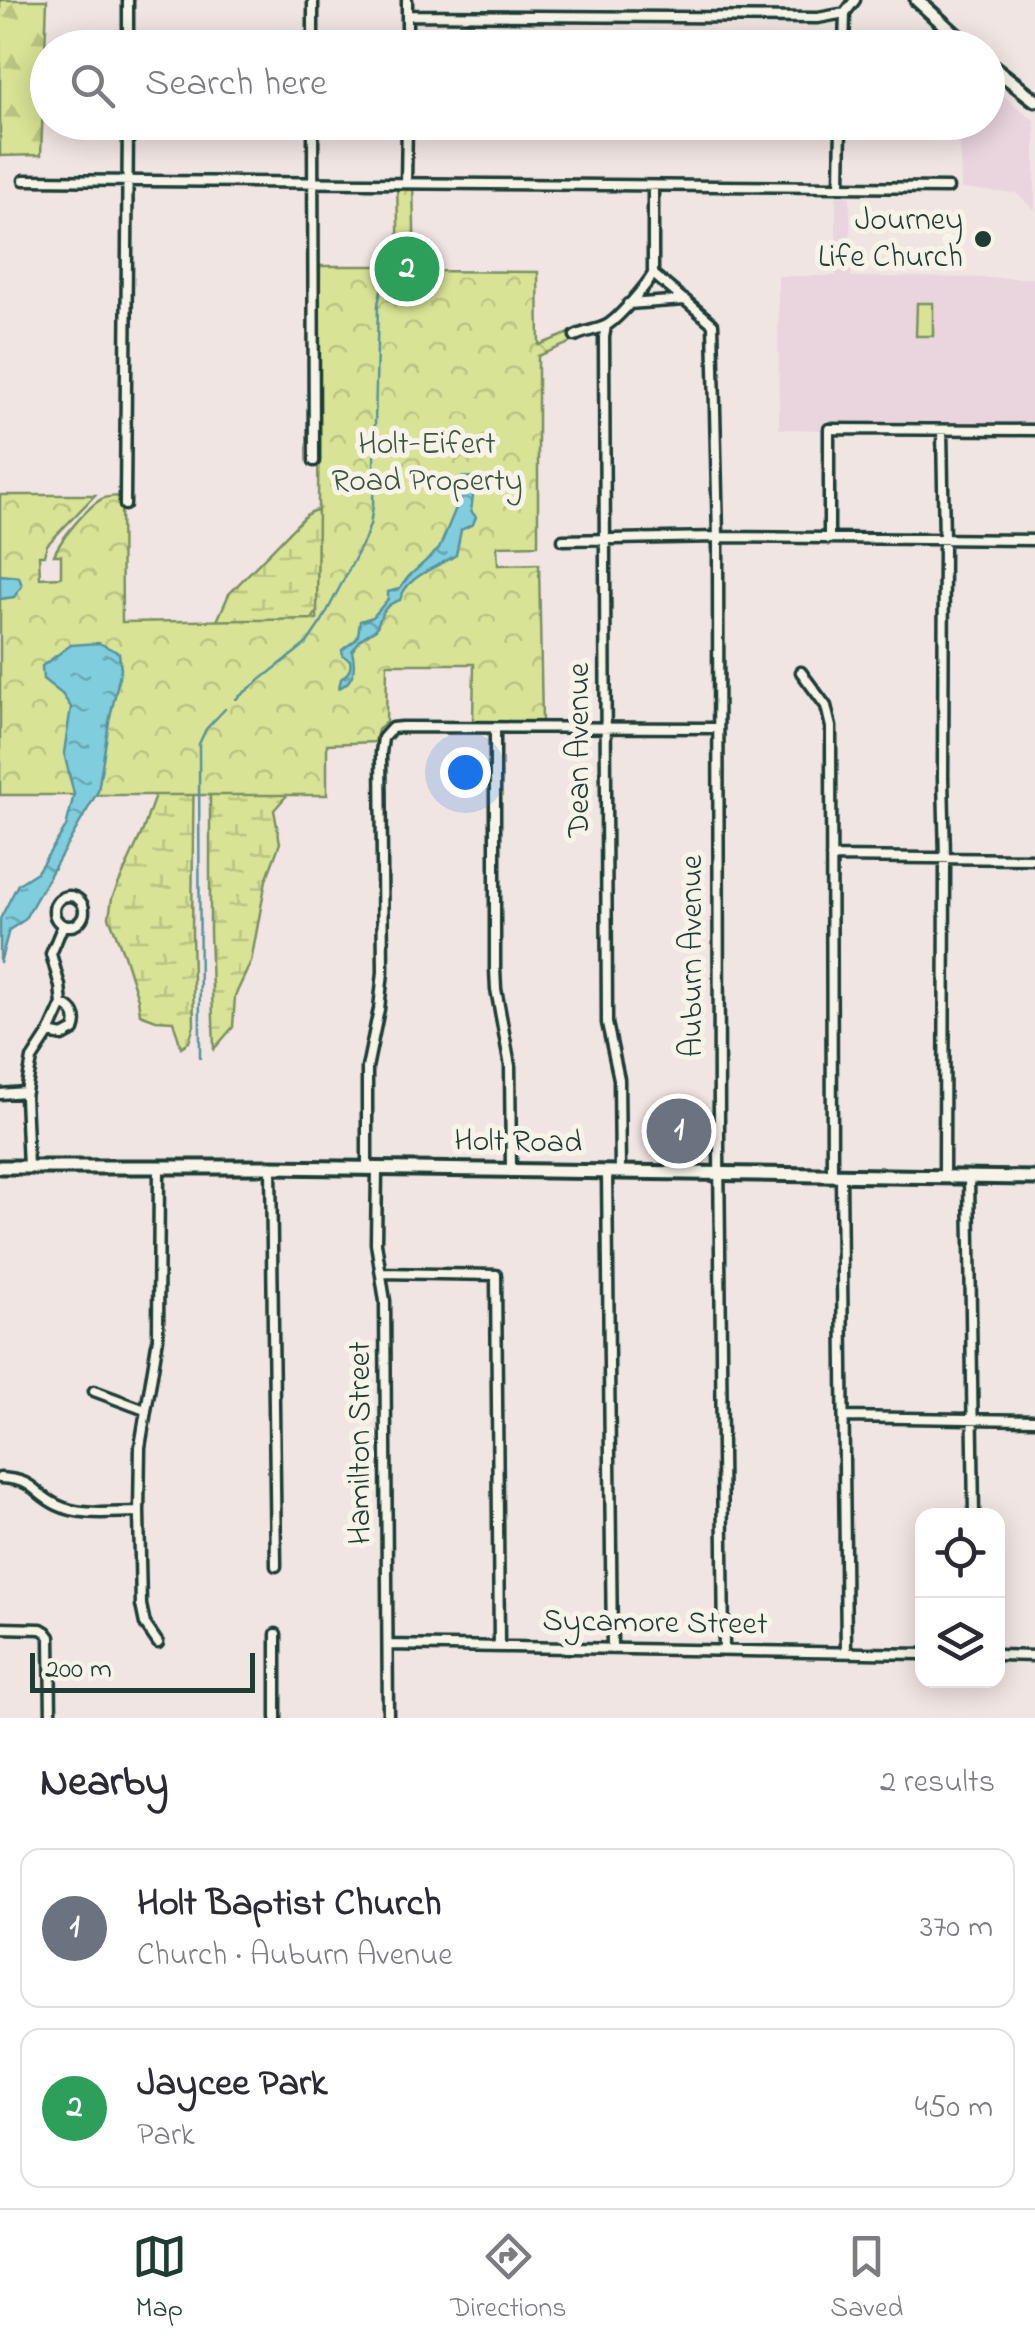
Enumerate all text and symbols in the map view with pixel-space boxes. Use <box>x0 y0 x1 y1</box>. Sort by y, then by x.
search box <box>30 30 1005 140</box>
text: Search here <box>145 57 327 113</box>
icon: search <box>65 58 120 113</box>
place label: Journey Life Church <box>818 198 963 282</box>
marker: Journey Life Church <box>972 228 994 250</box>
pin: 2 <box>374 232 440 306</box>
park label: Holt-Eifert Road Property <box>332 422 522 506</box>
street label: Dean Avenue <box>557 662 604 838</box>
your location <box>440 747 491 798</box>
street label: Auburn Avenue <box>670 854 717 1057</box>
pin: 1 <box>646 1094 712 1168</box>
street label: Holt Road <box>454 1118 582 1168</box>
street label: Hamilton Street <box>338 1341 385 1545</box>
map controls <box>915 1508 1005 1688</box>
button: locate <box>915 1508 1005 1598</box>
button: layers <box>915 1598 1005 1688</box>
street label: Sycamore Street <box>542 1599 768 1649</box>
scale bar <box>30 1648 255 1692</box>
text: 200 m <box>45 1650 112 1691</box>
text: Nearby <box>40 1753 168 1814</box>
text: 2 results <box>880 1760 995 1807</box>
text: Holt Baptist Church <box>137 1877 442 1933</box>
text: 1 <box>69 1905 80 1952</box>
text: 370 m <box>920 1905 993 1952</box>
text: Church · Auburn Avenue <box>137 1933 453 1980</box>
text: Jaycee Park <box>137 2057 327 2113</box>
text: 2 <box>67 2085 82 2132</box>
text: 450 m <box>915 2085 993 2132</box>
text: Park <box>137 2113 195 2160</box>
tab: Map <box>132 2229 187 2330</box>
tab: Directions <box>450 2229 567 2330</box>
tab: Saved <box>830 2229 903 2330</box>

